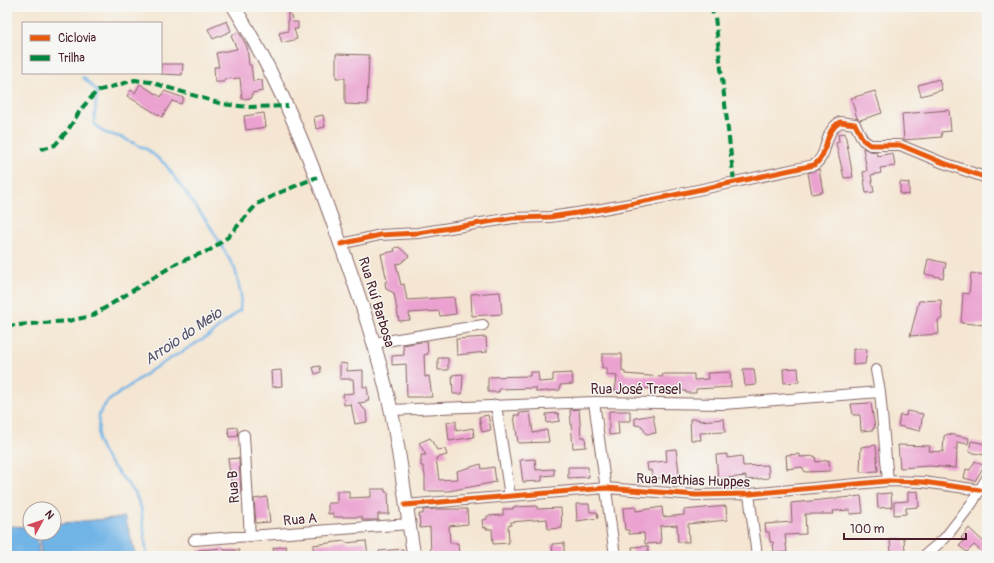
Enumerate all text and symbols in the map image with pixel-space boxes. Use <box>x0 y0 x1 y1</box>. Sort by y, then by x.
legend <box>22 22 162 74</box>
text: Ciclovia <box>58 31 96 46</box>
text: Trilha <box>58 51 85 66</box>
street label: Rua Ruí Barbosa <box>355 255 398 349</box>
water label: Arroio do Meio <box>141 303 226 369</box>
street label: Rua José Trasel <box>590 381 682 398</box>
street label: Rua B <box>224 470 243 504</box>
street label: Rua Mathias Huppes <box>636 470 751 491</box>
north arrow <box>22 501 62 541</box>
text: N <box>42 508 57 522</box>
street label: Rua A <box>282 510 318 529</box>
scale bar <box>844 515 966 541</box>
text: 100 m <box>850 522 885 537</box>

